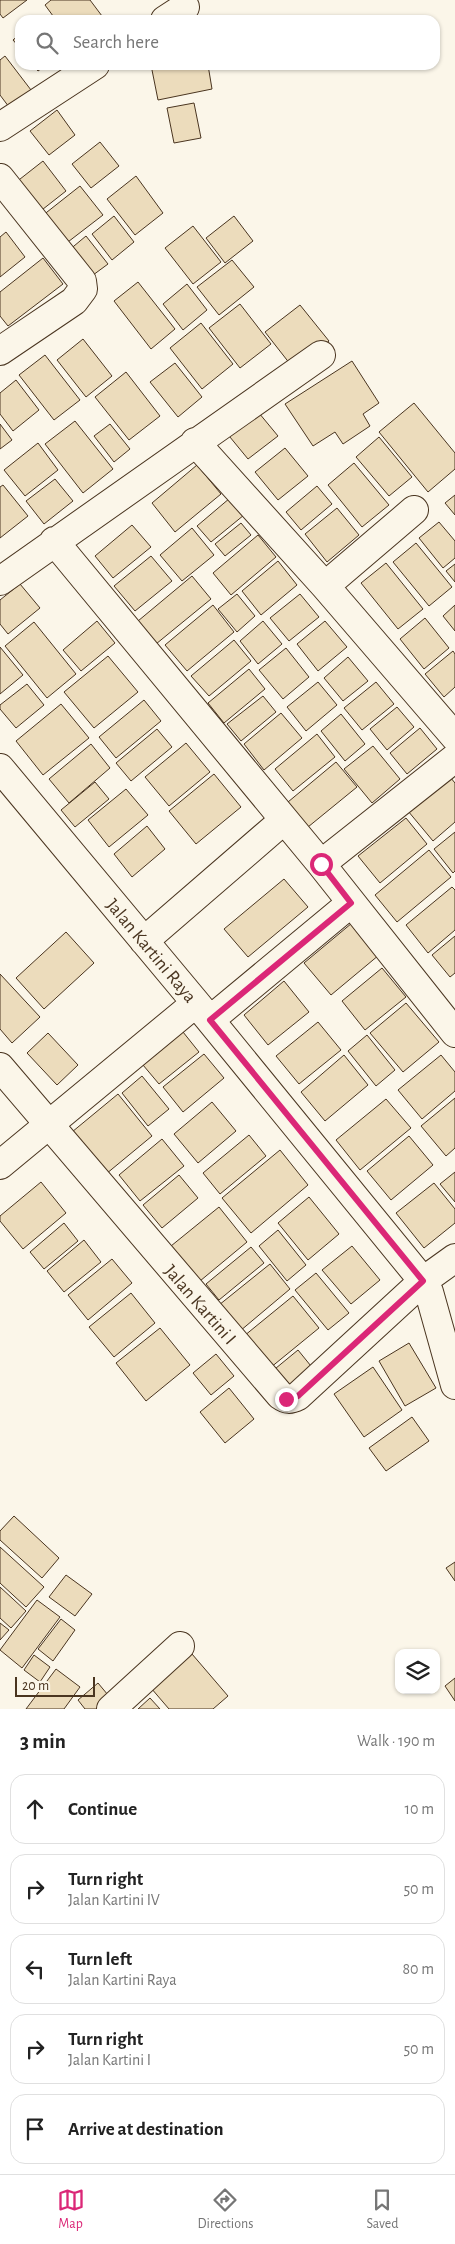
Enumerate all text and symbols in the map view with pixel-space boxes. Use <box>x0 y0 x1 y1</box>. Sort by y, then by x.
search box <box>15 15 440 70</box>
icon: search <box>33 29 61 57</box>
text: Search here <box>73 33 159 52</box>
route start <box>310 853 333 876</box>
street label: Jalan Kartini Raya <box>102 895 200 1007</box>
street label: Jalan Kartini I <box>160 1261 239 1348</box>
route end <box>275 1388 298 1411</box>
map controls <box>395 1649 440 1694</box>
button: layers <box>395 1649 440 1694</box>
scale bar <box>15 1674 95 1697</box>
text: 20 m <box>22 1679 49 1693</box>
text: 3 min <box>20 1731 66 1752</box>
text: Walk · 190 m <box>357 1733 435 1749</box>
icon: ahead <box>21 1795 49 1823</box>
text: Continue <box>68 1800 137 1819</box>
text: 10 m <box>405 1801 434 1817</box>
text: Turn right <box>68 1870 143 1889</box>
icon: right <box>21 1875 49 1903</box>
text: 50 m <box>403 1881 434 1897</box>
text: Jalan Kartini IV <box>68 1892 160 1908</box>
text: Turn left <box>68 1950 132 1969</box>
icon: left <box>21 1955 49 1983</box>
text: 80 m <box>403 1961 434 1977</box>
text: Jalan Kartini Raya <box>68 1972 177 1988</box>
text: Turn right <box>68 2030 143 2049</box>
icon: right <box>21 2035 49 2063</box>
text: 50 m <box>403 2041 434 2057</box>
text: Jalan Kartini I <box>68 2052 151 2068</box>
icon: arrive <box>21 2115 49 2143</box>
text: Arrive at destination <box>68 2120 224 2139</box>
tab: Map <box>57 2186 85 2233</box>
tab: Directions <box>198 2186 253 2233</box>
tab: Saved <box>366 2186 398 2233</box>

